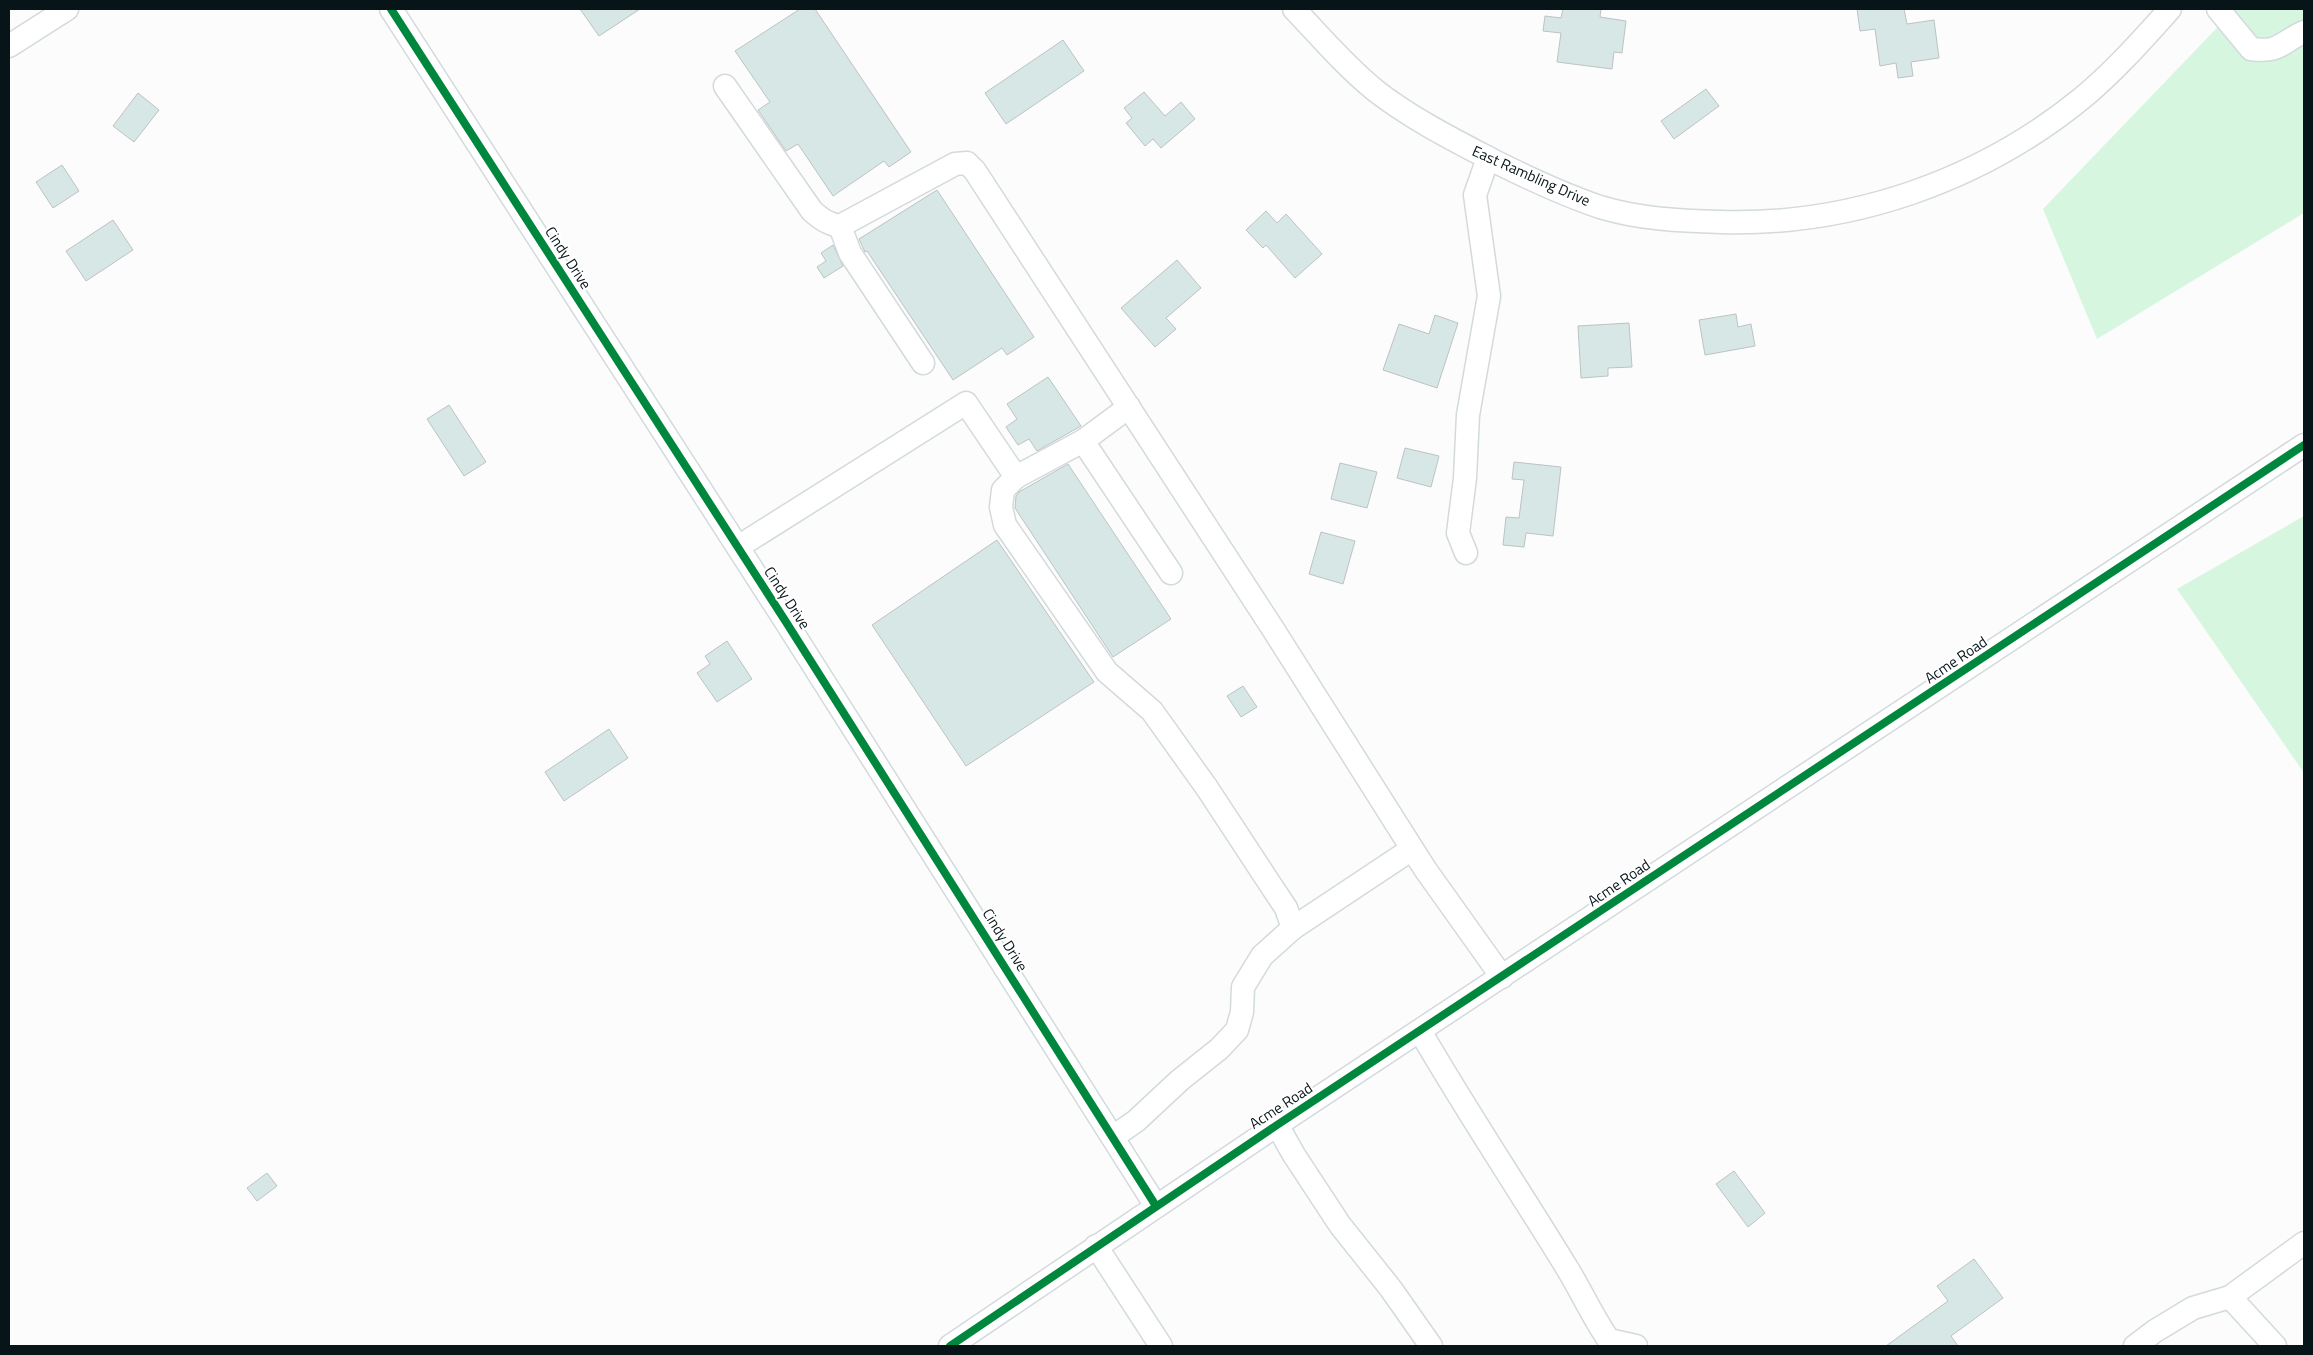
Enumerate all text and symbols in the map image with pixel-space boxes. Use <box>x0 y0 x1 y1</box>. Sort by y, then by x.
street label: East Rambling Drive <box>1468 139 1594 212</box>
street label: Cindy Drive <box>539 222 597 294</box>
street label: Cindy Drive <box>758 562 816 634</box>
street label: Acme Road <box>1920 630 1992 689</box>
street label: Acme Road <box>1583 853 1655 912</box>
street label: Cindy Drive <box>977 904 1034 976</box>
street label: Acme Road <box>1245 1077 1317 1135</box>

